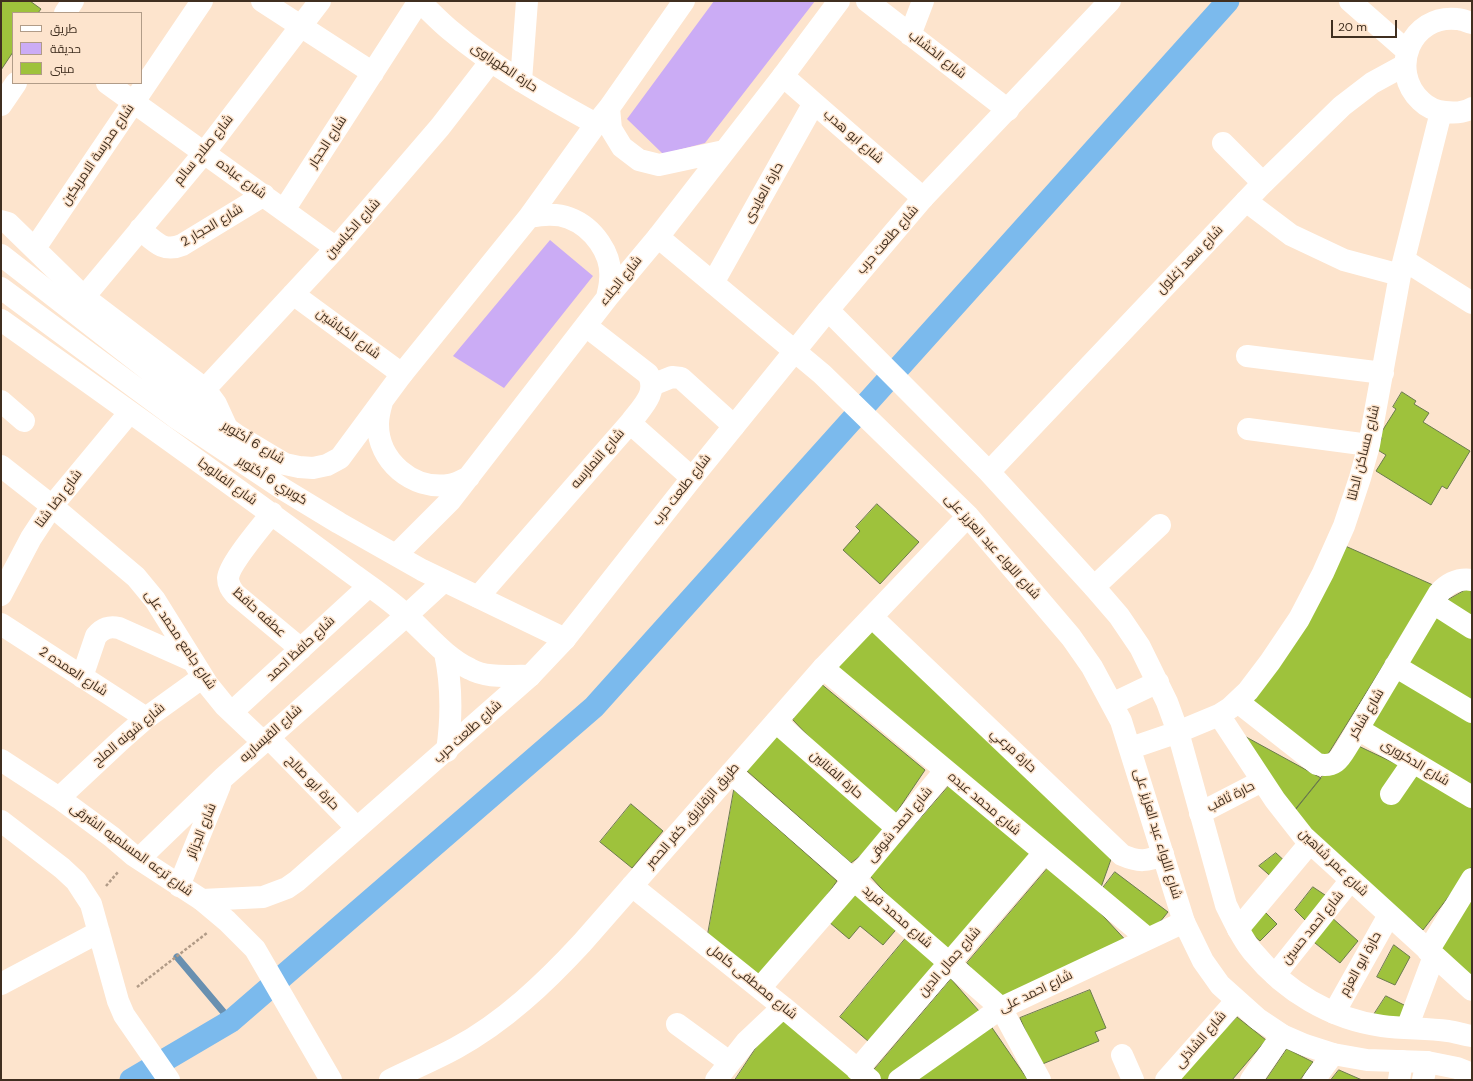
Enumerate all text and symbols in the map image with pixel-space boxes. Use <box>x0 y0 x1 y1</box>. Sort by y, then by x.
legend <box>12 12 142 84</box>
scale bar <box>1333 12 1399 38</box>
text: 20 m <box>1338 19 1367 35</box>
text: طريق <box>50 21 77 37</box>
street label: شارع الخشاب <box>905 28 969 82</box>
street label: حارة الطهراوى <box>468 40 540 96</box>
text: حديقة <box>50 41 81 57</box>
text: مبنى <box>50 61 75 77</box>
street label: شارع مدرسة الامريكين <box>58 101 138 209</box>
street label: شارع ابو هدب <box>820 107 886 167</box>
street label: شارع صلاح سالم <box>171 112 237 188</box>
street label: شارع الحجار <box>305 113 351 171</box>
street label: شارع عباده <box>213 156 269 202</box>
street label: حارة العايدى <box>741 160 787 226</box>
street label: شارع الكباسين <box>322 196 384 262</box>
street label: شارع الحجار 2 <box>178 201 246 251</box>
street label: شارع طلعت حرب <box>854 202 922 278</box>
street label: شارع سعد زغلول <box>1153 222 1227 298</box>
street label: شارع الجلاء <box>596 253 646 309</box>
street label: شارع الكباشين <box>313 305 383 363</box>
street label: شارع مساكن الدلتا <box>1345 404 1383 502</box>
street label: شارع 6 أكتوبر <box>219 418 287 468</box>
street label: شارع النمارسه <box>568 426 628 492</box>
street label: شارع طلعت حرب <box>649 451 715 529</box>
street label: كوبري 6 أكتوبر <box>234 453 310 509</box>
street label: شارع الفالوجا <box>194 455 260 509</box>
street label: شارع رضا شتا <box>32 467 86 531</box>
street label: شارع اللواء عبد العزيز على <box>941 491 1043 603</box>
street label: عطفه حافظ <box>229 585 289 641</box>
street label: شارع جامع محمد على <box>141 587 219 693</box>
street label: شارع حافظ احمد <box>264 613 338 685</box>
street label: شارع العمده 2 <box>36 644 110 700</box>
street label: شارع شاكر <box>1346 686 1388 742</box>
street label: شارع طلعت حرب <box>431 697 505 767</box>
street label: شارع شونه الملح <box>90 700 168 770</box>
street label: شارع القيساريه <box>237 702 305 766</box>
street label: حارة مرعي <box>987 726 1039 776</box>
street label: شارع الدكرورى <box>1378 737 1452 789</box>
street label: حارة الفنانين <box>806 748 866 802</box>
street label: حارة ابو صالح <box>282 753 342 813</box>
street label: طريق الزقازيق, كفر الحصر <box>643 760 743 872</box>
street label: شارع اللواء عبد العزيز على <box>1130 767 1184 901</box>
street label: شارع محمد عبده <box>944 769 1024 839</box>
street label: حارة ثاقب <box>1205 778 1257 816</box>
street label: شارع احمد شوقى <box>864 784 936 866</box>
street label: شارع ترعه المسلميه الشرقى <box>67 800 195 900</box>
street label: شارع الجزائر <box>184 801 220 861</box>
street label: شارع عمر شاهين <box>1295 826 1371 900</box>
street label: شارع محمد فريد <box>859 882 935 952</box>
street label: شارع احمد حسين <box>1279 888 1347 968</box>
street label: شارع جمال الدين <box>916 924 984 1000</box>
street label: حارة ابو العزم <box>1337 929 1385 999</box>
street label: شارع مصطفى كامل <box>704 941 800 1023</box>
street label: شارع احمد على <box>997 967 1075 1017</box>
street label: شارع الشاذلى <box>1172 1008 1230 1072</box>

